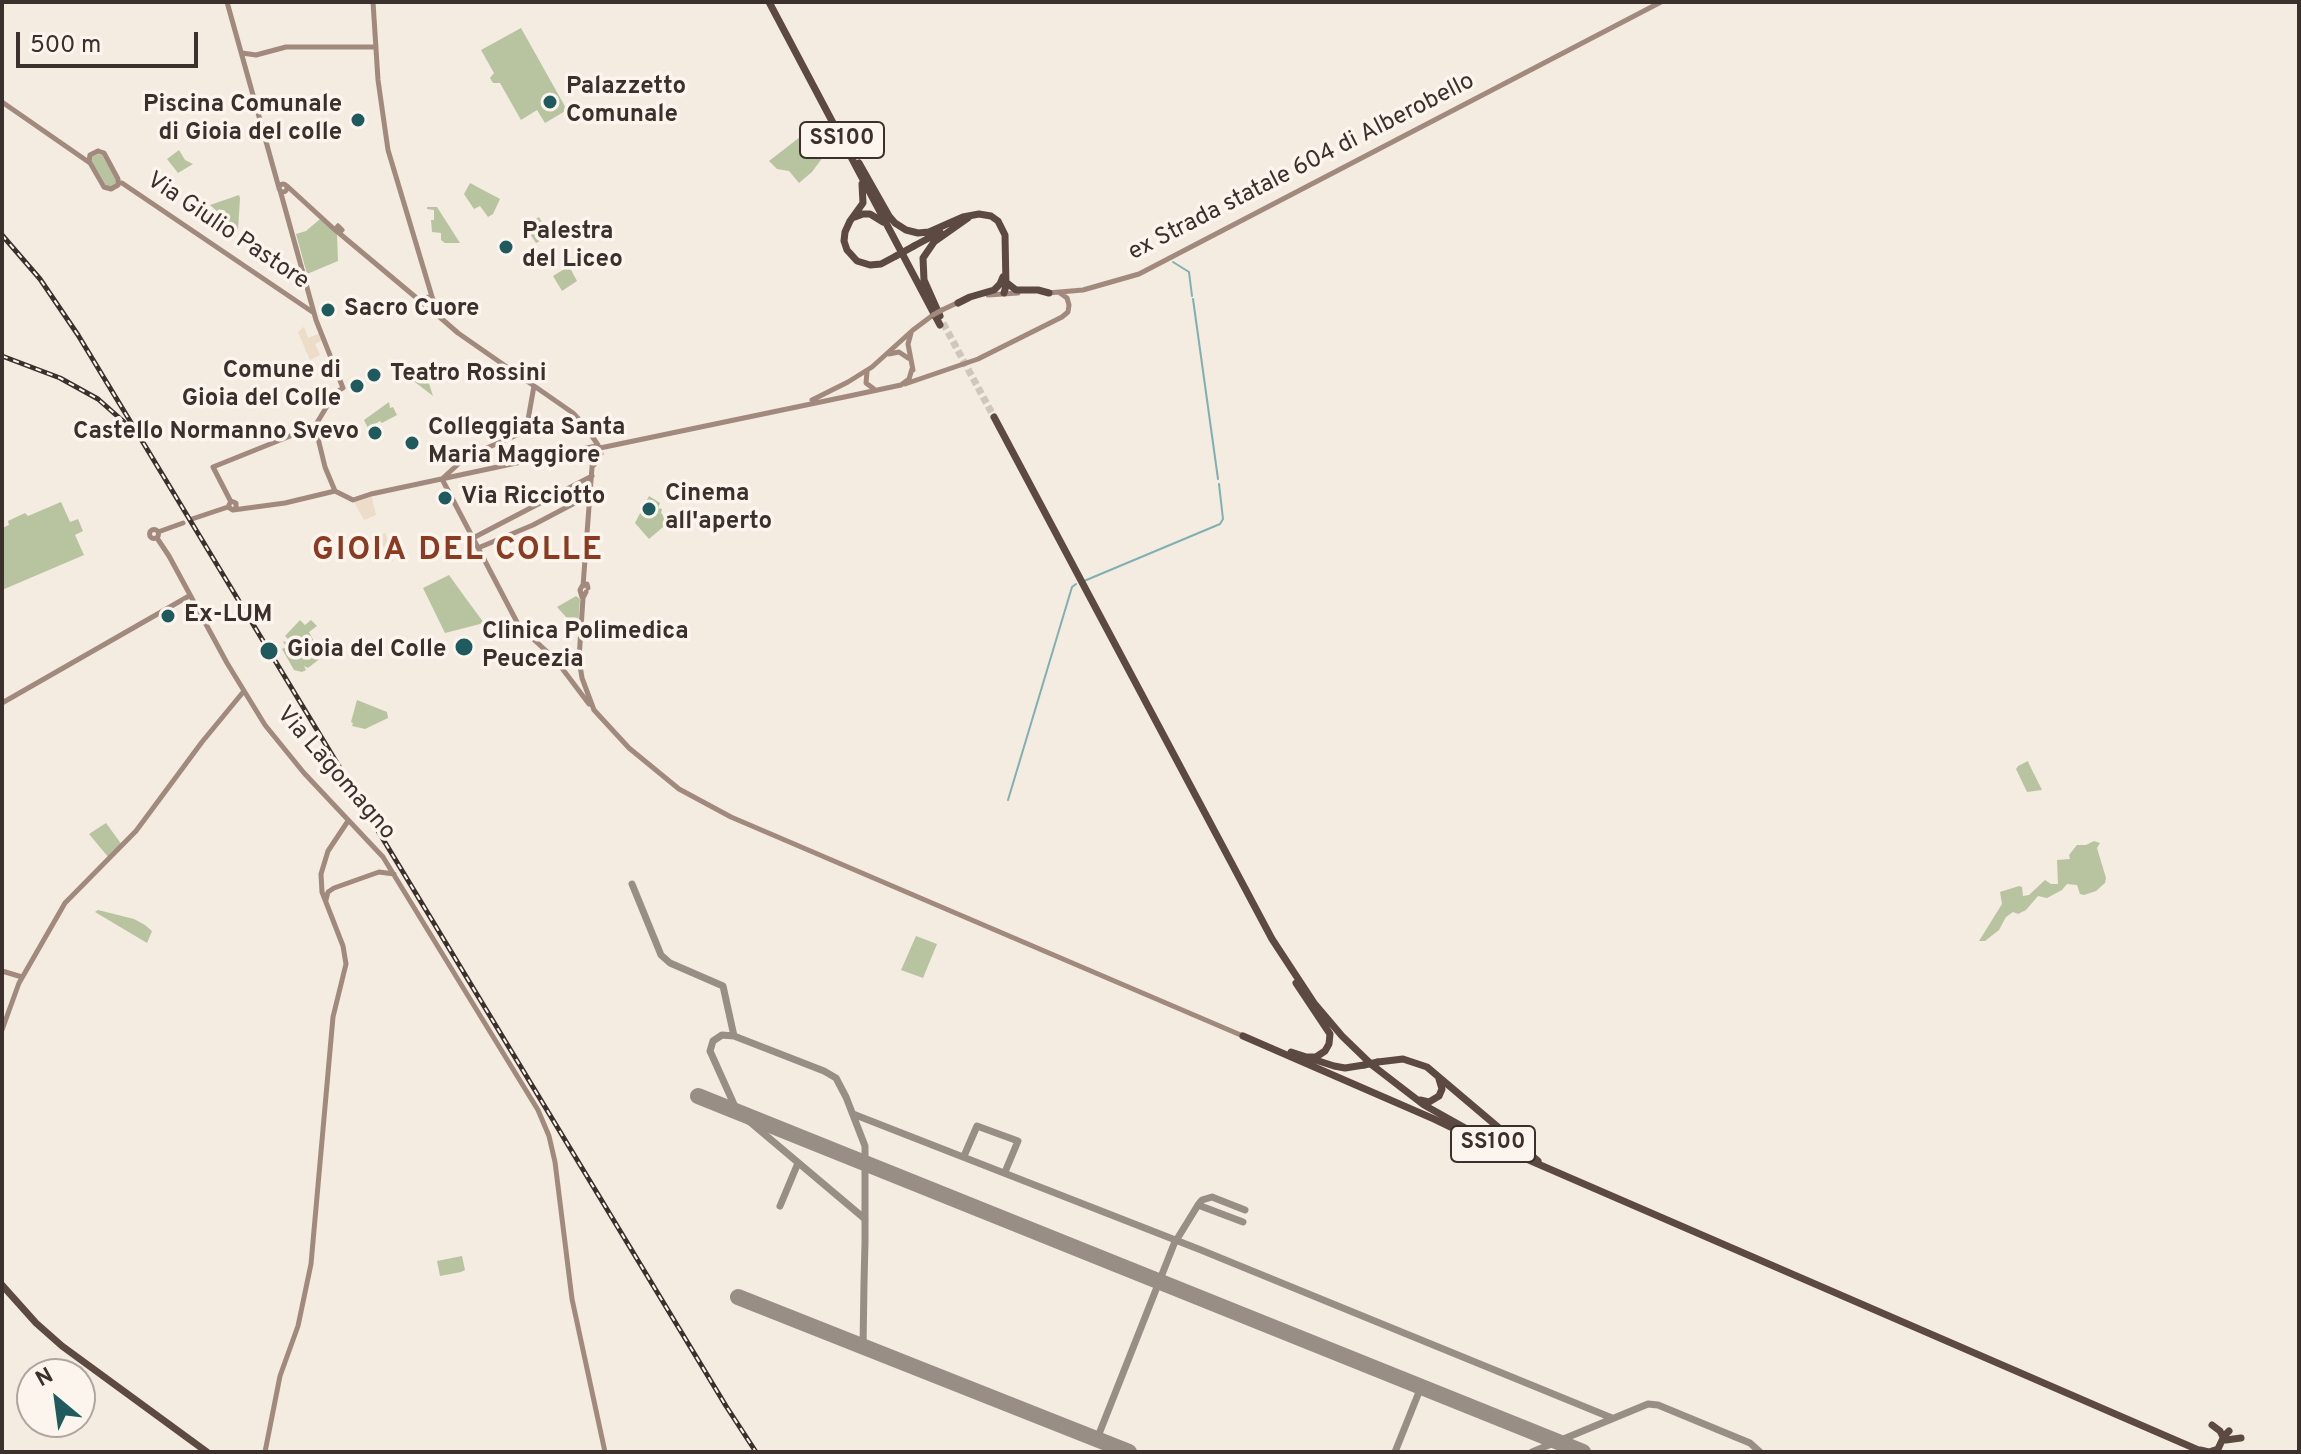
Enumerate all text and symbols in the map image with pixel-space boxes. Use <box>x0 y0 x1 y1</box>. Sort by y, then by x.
scale bar <box>20 16 202 66</box>
text: 500 m <box>30 31 101 61</box>
street label: ex Strada statale 604 di Alberobello <box>1124 68 1480 268</box>
place label: Palazzetto Comunale <box>566 74 686 130</box>
place label: Piscina Comunale di Gioia del colle <box>143 92 342 148</box>
marker: Palazzetto Comunale <box>541 93 559 111</box>
marker: Piscina Comunale di Gioia del colle <box>349 111 367 129</box>
road number: SS100 <box>800 122 884 158</box>
street label: Via Giulio Pastore <box>140 167 314 297</box>
place label: Palestra del Liceo <box>522 219 623 275</box>
marker: Palestra del Liceo <box>497 238 515 256</box>
place label: Sacro Cuore <box>344 296 479 324</box>
marker: Sacro Cuore <box>319 301 337 319</box>
place label: Comune di Gioia del Colle <box>182 358 341 414</box>
place label: Teatro Rossini <box>390 361 547 389</box>
marker: Teatro Rossini <box>365 366 383 384</box>
marker: Comune di Gioia del Colle <box>348 377 366 395</box>
place label: Colleggiata Santa Maria Maggiore <box>428 415 625 471</box>
place label: Castello Normanno Svevo <box>73 419 359 447</box>
marker: Castello Normanno Svevo <box>366 424 384 442</box>
marker: Colleggiata Santa Maria Maggiore <box>403 434 421 452</box>
place label: Cinema all'aperto <box>665 481 772 537</box>
place label: Via Ricciotto <box>461 484 605 512</box>
marker: Via Ricciotto <box>436 489 454 507</box>
marker: Cinema all'aperto <box>640 500 658 518</box>
district label: GIOIA DEL COLLE <box>312 534 604 572</box>
place label: Ex-LUM <box>184 602 273 630</box>
marker: Ex-LUM <box>159 607 177 625</box>
place label: Clinica Polimedica Peucezia <box>482 619 689 675</box>
marker: Clinica Polimedica Peucezia <box>453 636 475 658</box>
place label: Gioia del Colle <box>287 637 446 665</box>
marker: Gioia del Colle <box>258 640 280 662</box>
street label: Via Lagomagno <box>269 701 401 847</box>
road number: SS100 <box>1451 1126 1535 1162</box>
north arrow <box>16 1358 96 1438</box>
text: N <box>32 1363 59 1394</box>

